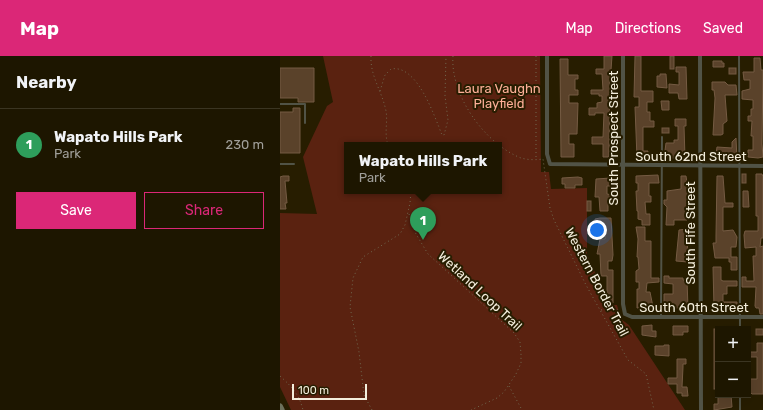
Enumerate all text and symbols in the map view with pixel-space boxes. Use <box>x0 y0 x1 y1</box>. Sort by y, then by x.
text: Map <box>20 17 59 40</box>
text: Map <box>566 20 593 37</box>
text: Directions <box>615 20 681 37</box>
text: Saved <box>703 20 743 37</box>
street label: South Prospect Street <box>606 71 621 205</box>
text: Nearby <box>16 72 77 92</box>
park label: Laura Vaughn Playfield <box>457 81 541 111</box>
text: Wapato Hills Park <box>54 128 183 146</box>
text: 1 <box>26 137 32 152</box>
text: 230 m <box>226 137 264 152</box>
popup <box>344 142 502 194</box>
text: Park <box>54 146 81 161</box>
street label: South 62nd Street <box>635 149 747 164</box>
text: Wapato Hills Park <box>359 152 487 170</box>
text: Park <box>359 170 386 185</box>
street label: South Fife Street <box>683 181 698 285</box>
button: Save <box>16 192 136 229</box>
button: Share <box>144 192 264 229</box>
pin: 1 <box>410 207 436 240</box>
your location <box>587 220 607 240</box>
street label: Western Border Trail <box>562 225 632 339</box>
street label: Wetland Loop Trail <box>435 248 525 334</box>
street label: South 60th Street <box>639 300 749 315</box>
map controls <box>715 326 751 398</box>
button: + <box>715 326 751 362</box>
button: − <box>715 362 751 398</box>
scale bar <box>292 382 367 401</box>
text: 100 m <box>298 384 329 397</box>

